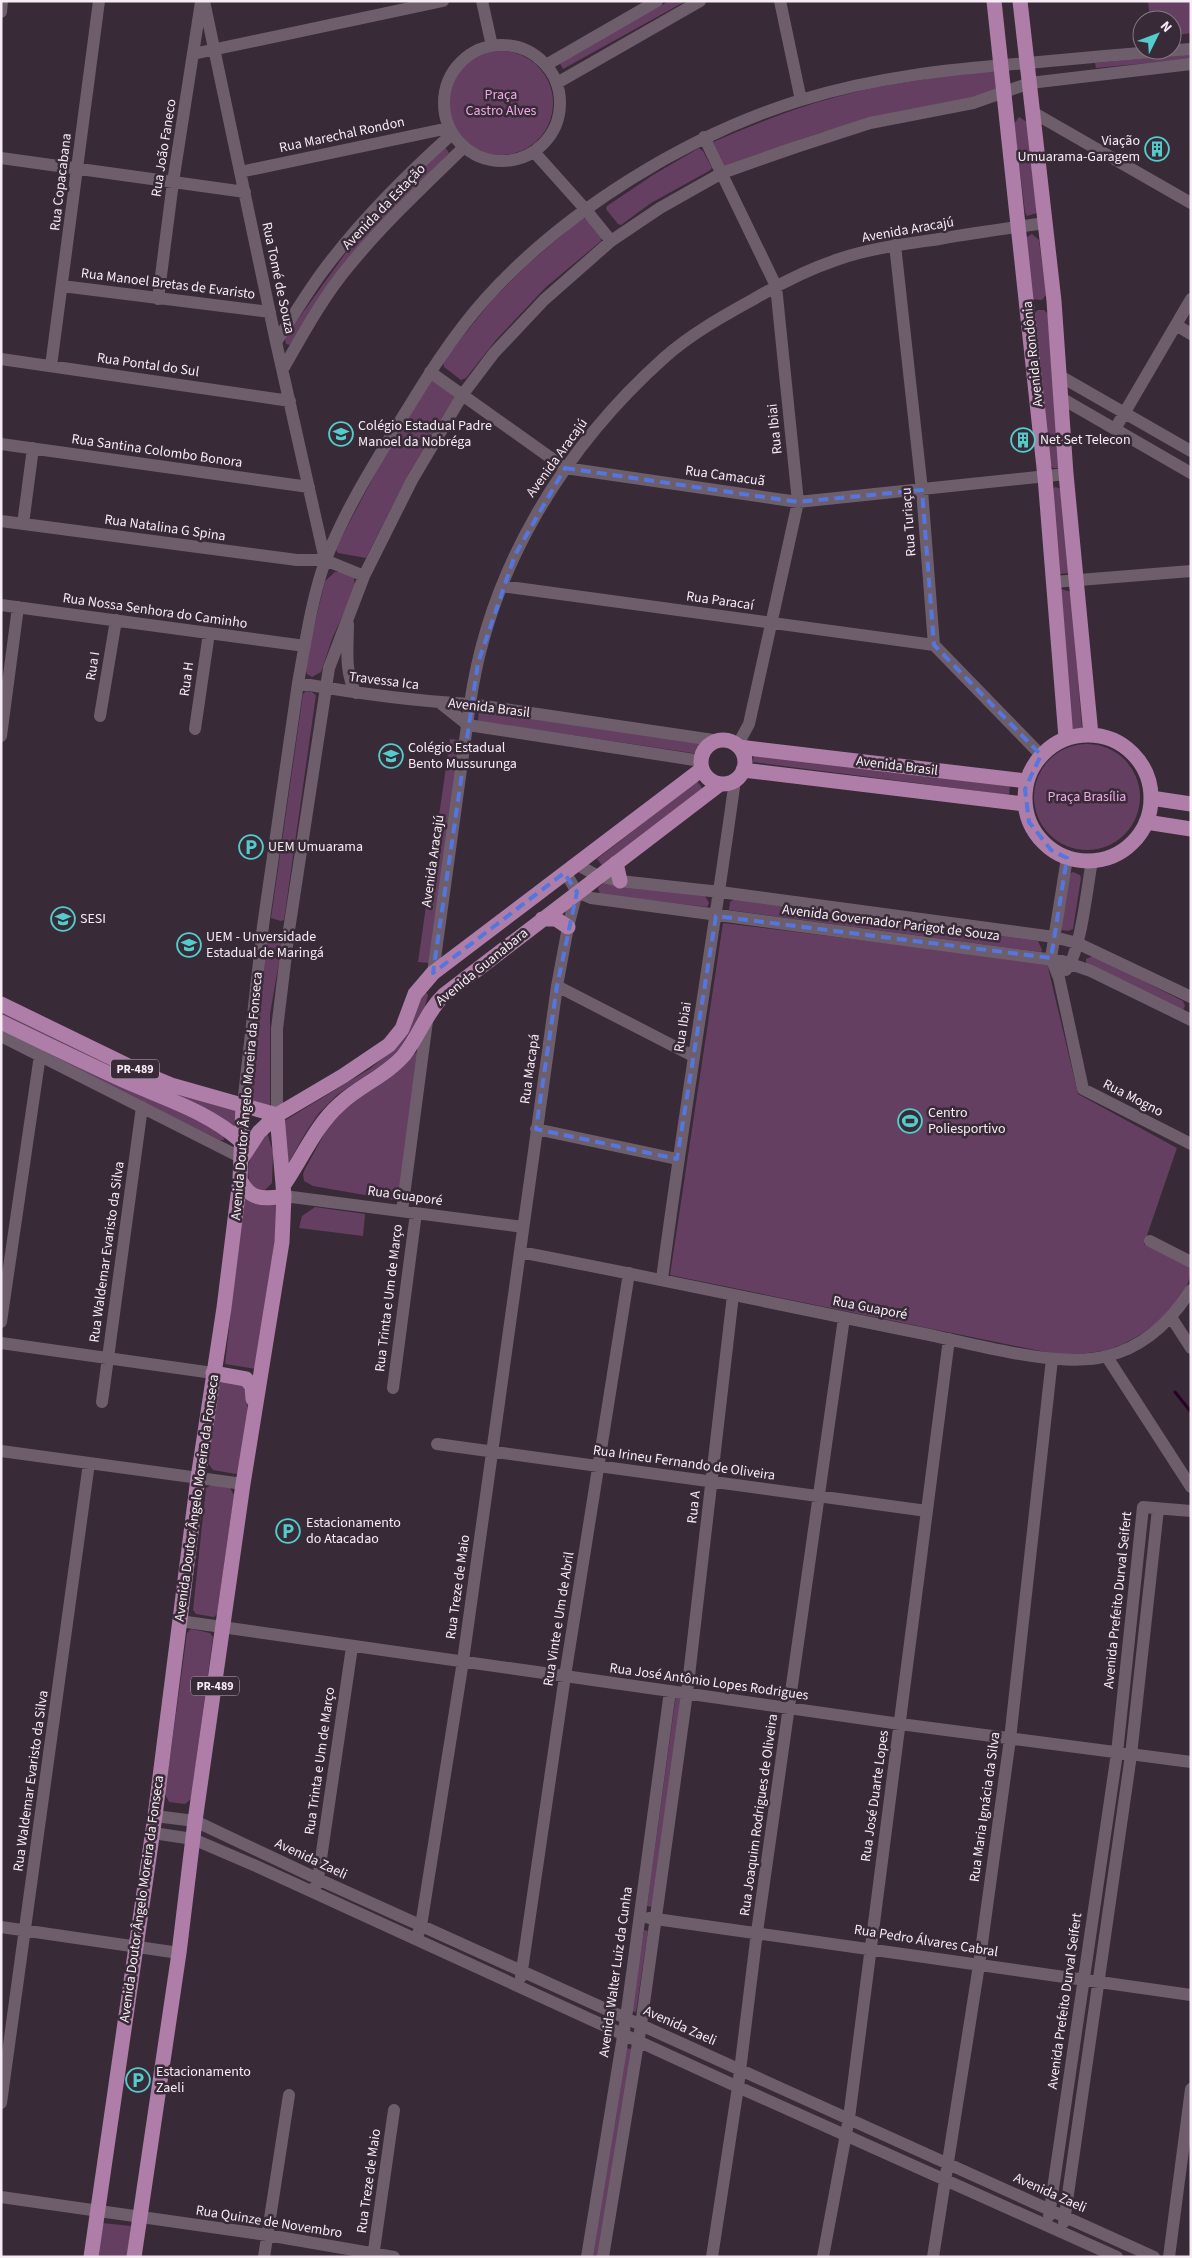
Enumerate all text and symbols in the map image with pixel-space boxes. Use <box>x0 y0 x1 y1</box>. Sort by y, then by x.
north arrow <box>1132 10 1182 60</box>
text: N <box>1155 17 1176 37</box>
park label: Praça Castro Alves <box>466 85 537 121</box>
street label: Rua João Faneco <box>146 98 182 198</box>
street label: Rua Marechal Rondon <box>277 112 407 158</box>
place label: Viação Umuarama-Garagem <box>1017 131 1140 167</box>
street label: Rua Copacabana <box>45 132 77 232</box>
building icon: Viação Umuarama-Garagem <box>1144 136 1170 162</box>
street label: Avenida da Estação <box>338 160 430 254</box>
street label: Avenida Aracajú <box>860 212 956 248</box>
street label: Rua Tomé de Souza <box>256 220 300 336</box>
street label: Rua Manoel Bretas de Evaristo <box>80 263 256 305</box>
street label: Avenida Rondônia <box>1018 300 1048 408</box>
street label: Rua Pontal do Sul <box>96 348 201 382</box>
street label: Rua Ibiai <box>762 403 788 455</box>
street label: Avenida Aracajú <box>522 414 592 502</box>
place label: Colégio Estadual Padre Manoel da Nobréga <box>358 416 492 452</box>
school or university icon: Colégio Estadual Padre Manoel da Nobréga <box>328 421 354 447</box>
building icon: Net Set Telecon <box>1010 427 1036 453</box>
street label: Rua Santina Colombo Bonora <box>70 429 244 473</box>
place label: Net Set Telecon <box>1040 430 1131 450</box>
street label: Rua Camacuã <box>684 461 766 491</box>
street label: Rua Turiaçu <box>897 487 921 557</box>
street label: Rua Natalina G Spina <box>103 510 227 546</box>
street label: Rua Paracaí <box>685 586 756 616</box>
street label: Rua Nossa Senhora do Caminho <box>61 588 249 634</box>
street label: Rua I <box>81 650 105 682</box>
street label: Rua H <box>175 660 199 698</box>
street label: Travessa Ica <box>348 667 420 695</box>
street label: Avenida Brasil <box>447 693 532 723</box>
place label: Colégio Estadual Bento Mussurunga <box>408 738 517 774</box>
school or university icon: Colégio Estadual Bento Mussurunga <box>378 743 404 769</box>
street label: Avenida Brasil <box>855 751 940 781</box>
park label: Praça Brasília <box>1048 787 1126 807</box>
street label: Avenida Aracajú <box>417 813 449 909</box>
parking icon: UEM Umuarama <box>238 834 264 860</box>
place label: UEM Umuarama <box>268 837 363 857</box>
street label: Avenida Governador Parigot de Souza <box>781 900 1001 946</box>
school or university icon: SESI <box>50 906 76 932</box>
place label: SESI <box>80 909 106 929</box>
street label: Avenida Guanabara <box>431 923 533 1011</box>
place label: UEM - Unversidade Estadual de Maringá <box>206 927 324 963</box>
school or university icon: UEM - Unversidade Estadual de Maringá <box>176 932 202 958</box>
street label: Avenida Doutor Ângelo Moreira da Fonseca <box>226 971 268 1221</box>
street label: Rua Ibiai <box>669 1000 697 1054</box>
street label: Rua Macapá <box>515 1033 545 1105</box>
road number: PR-489 <box>111 1060 159 1078</box>
street label: Rua Mogno <box>1099 1074 1167 1122</box>
place label: Centro Poliesportivo <box>928 1103 1005 1139</box>
sports icon: Centro Poliesportivo <box>897 1108 923 1134</box>
street label: Rua Waldemar Evaristo da Silva <box>84 1160 130 1344</box>
street label: Rua Guaporé <box>366 1181 444 1211</box>
street label: Rua Trinta e Um de Março <box>370 1223 408 1373</box>
street label: Rua Guaporé <box>831 1291 909 1325</box>
street label: Avenida Doutor Ângelo Moreira da Fonseca <box>170 1373 224 1623</box>
street label: Rua Irineu Fernando de Oliveira <box>592 1440 776 1486</box>
street label: Rua A <box>682 1489 706 1525</box>
street label: Avenida Prefeito Durval Seifert <box>1099 1510 1137 1690</box>
place label: Estacionamento do Atacadao <box>306 1513 401 1549</box>
parking icon: Estacionamento do Atacadao <box>275 1518 301 1544</box>
street label: Rua Treze de Maio <box>441 1533 475 1641</box>
street label: Rua Vinte e Um de Abril <box>538 1550 580 1688</box>
street label: Rua José Antônio Lopes Rodrigues <box>608 1658 810 1706</box>
road number: PR-489 <box>191 1676 239 1695</box>
street label: Rua Trinta e Um de Março <box>300 1686 340 1836</box>
street label: Rua Waldemar Evaristo da Silva <box>8 1689 54 1873</box>
street label: Rua Joaquim Rodrigues de Oliveira <box>735 1713 783 1917</box>
street label: Rua José Duarte Lopes <box>856 1729 894 1863</box>
street label: Rua Maria Ignácia da Silva <box>965 1731 1005 1883</box>
street label: Avenida Doutor Ângelo Moreira da Fonseca <box>115 1774 169 2024</box>
street label: Avenida Zaeli <box>271 1833 351 1885</box>
street label: Avenida Walter Luiz da Cunha <box>594 1885 638 2059</box>
street label: Avenida Prefeito Durval Seifert <box>1043 1911 1087 2091</box>
street label: Rua Pedro Álvares Cabral <box>853 1920 1000 1962</box>
street label: Avenida Zaeli <box>640 2001 720 2051</box>
place label: Estacionamento Zaeli <box>156 2062 251 2098</box>
parking icon: Estacionamento Zaeli <box>125 2067 151 2093</box>
street label: Rua Treze de Maio <box>352 2127 386 2235</box>
street label: Avenida Zaeli <box>1010 2168 1090 2218</box>
street label: Rua Quinze de Novembro <box>194 2201 344 2243</box>

